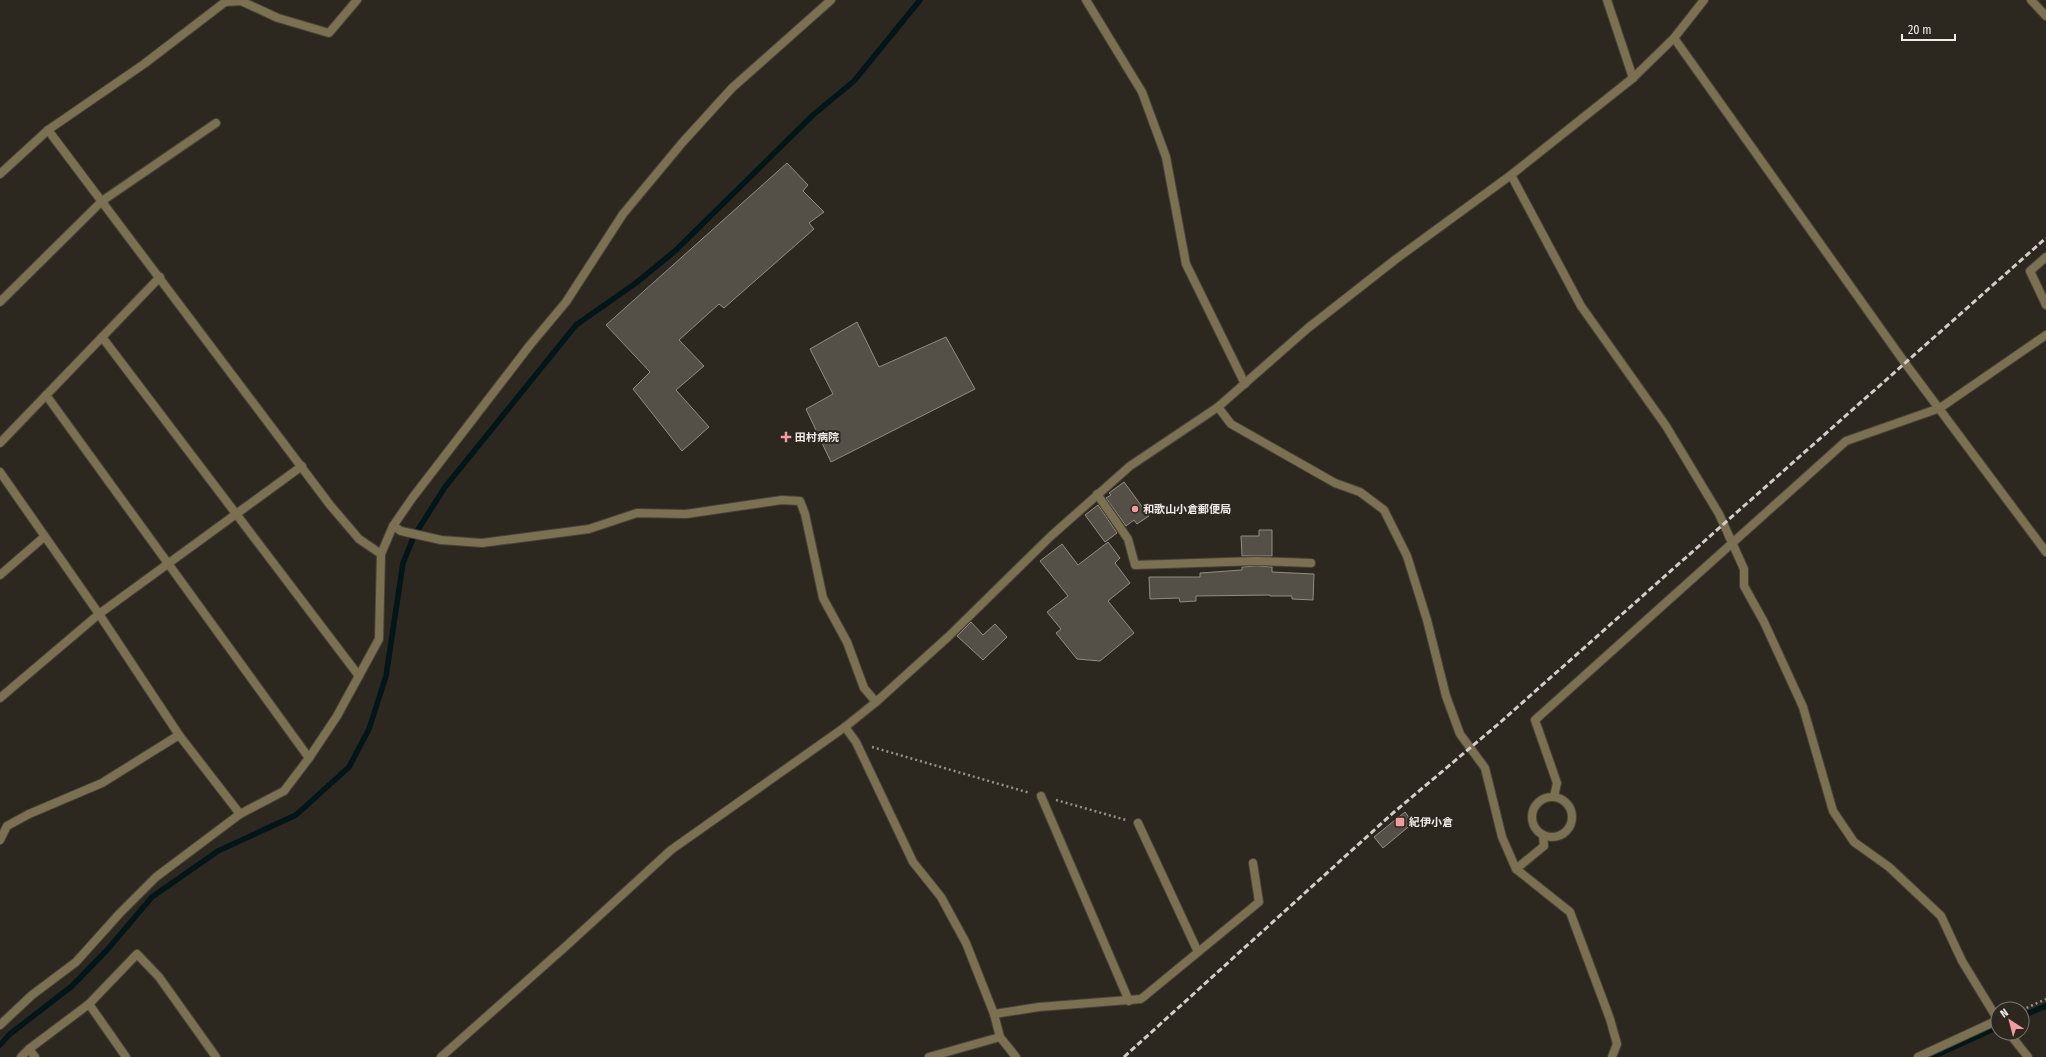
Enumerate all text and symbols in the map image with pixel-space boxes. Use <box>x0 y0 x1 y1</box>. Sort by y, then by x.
scale bar <box>1902 16 1955 42</box>
text: 20 m <box>1908 23 1932 37</box>
marker: 田村病院 <box>780 431 792 443</box>
place label: 田村病院 <box>795 431 839 444</box>
place label: 和歌山小倉郵便局 <box>1143 503 1231 516</box>
marker: 和歌山小倉郵便局 <box>1130 504 1140 514</box>
marker: 紀伊小倉 <box>1394 816 1406 828</box>
place label: 紀伊小倉 <box>1409 816 1453 829</box>
north arrow <box>1990 1001 2030 1041</box>
text: N <box>1998 1006 2011 1021</box>

